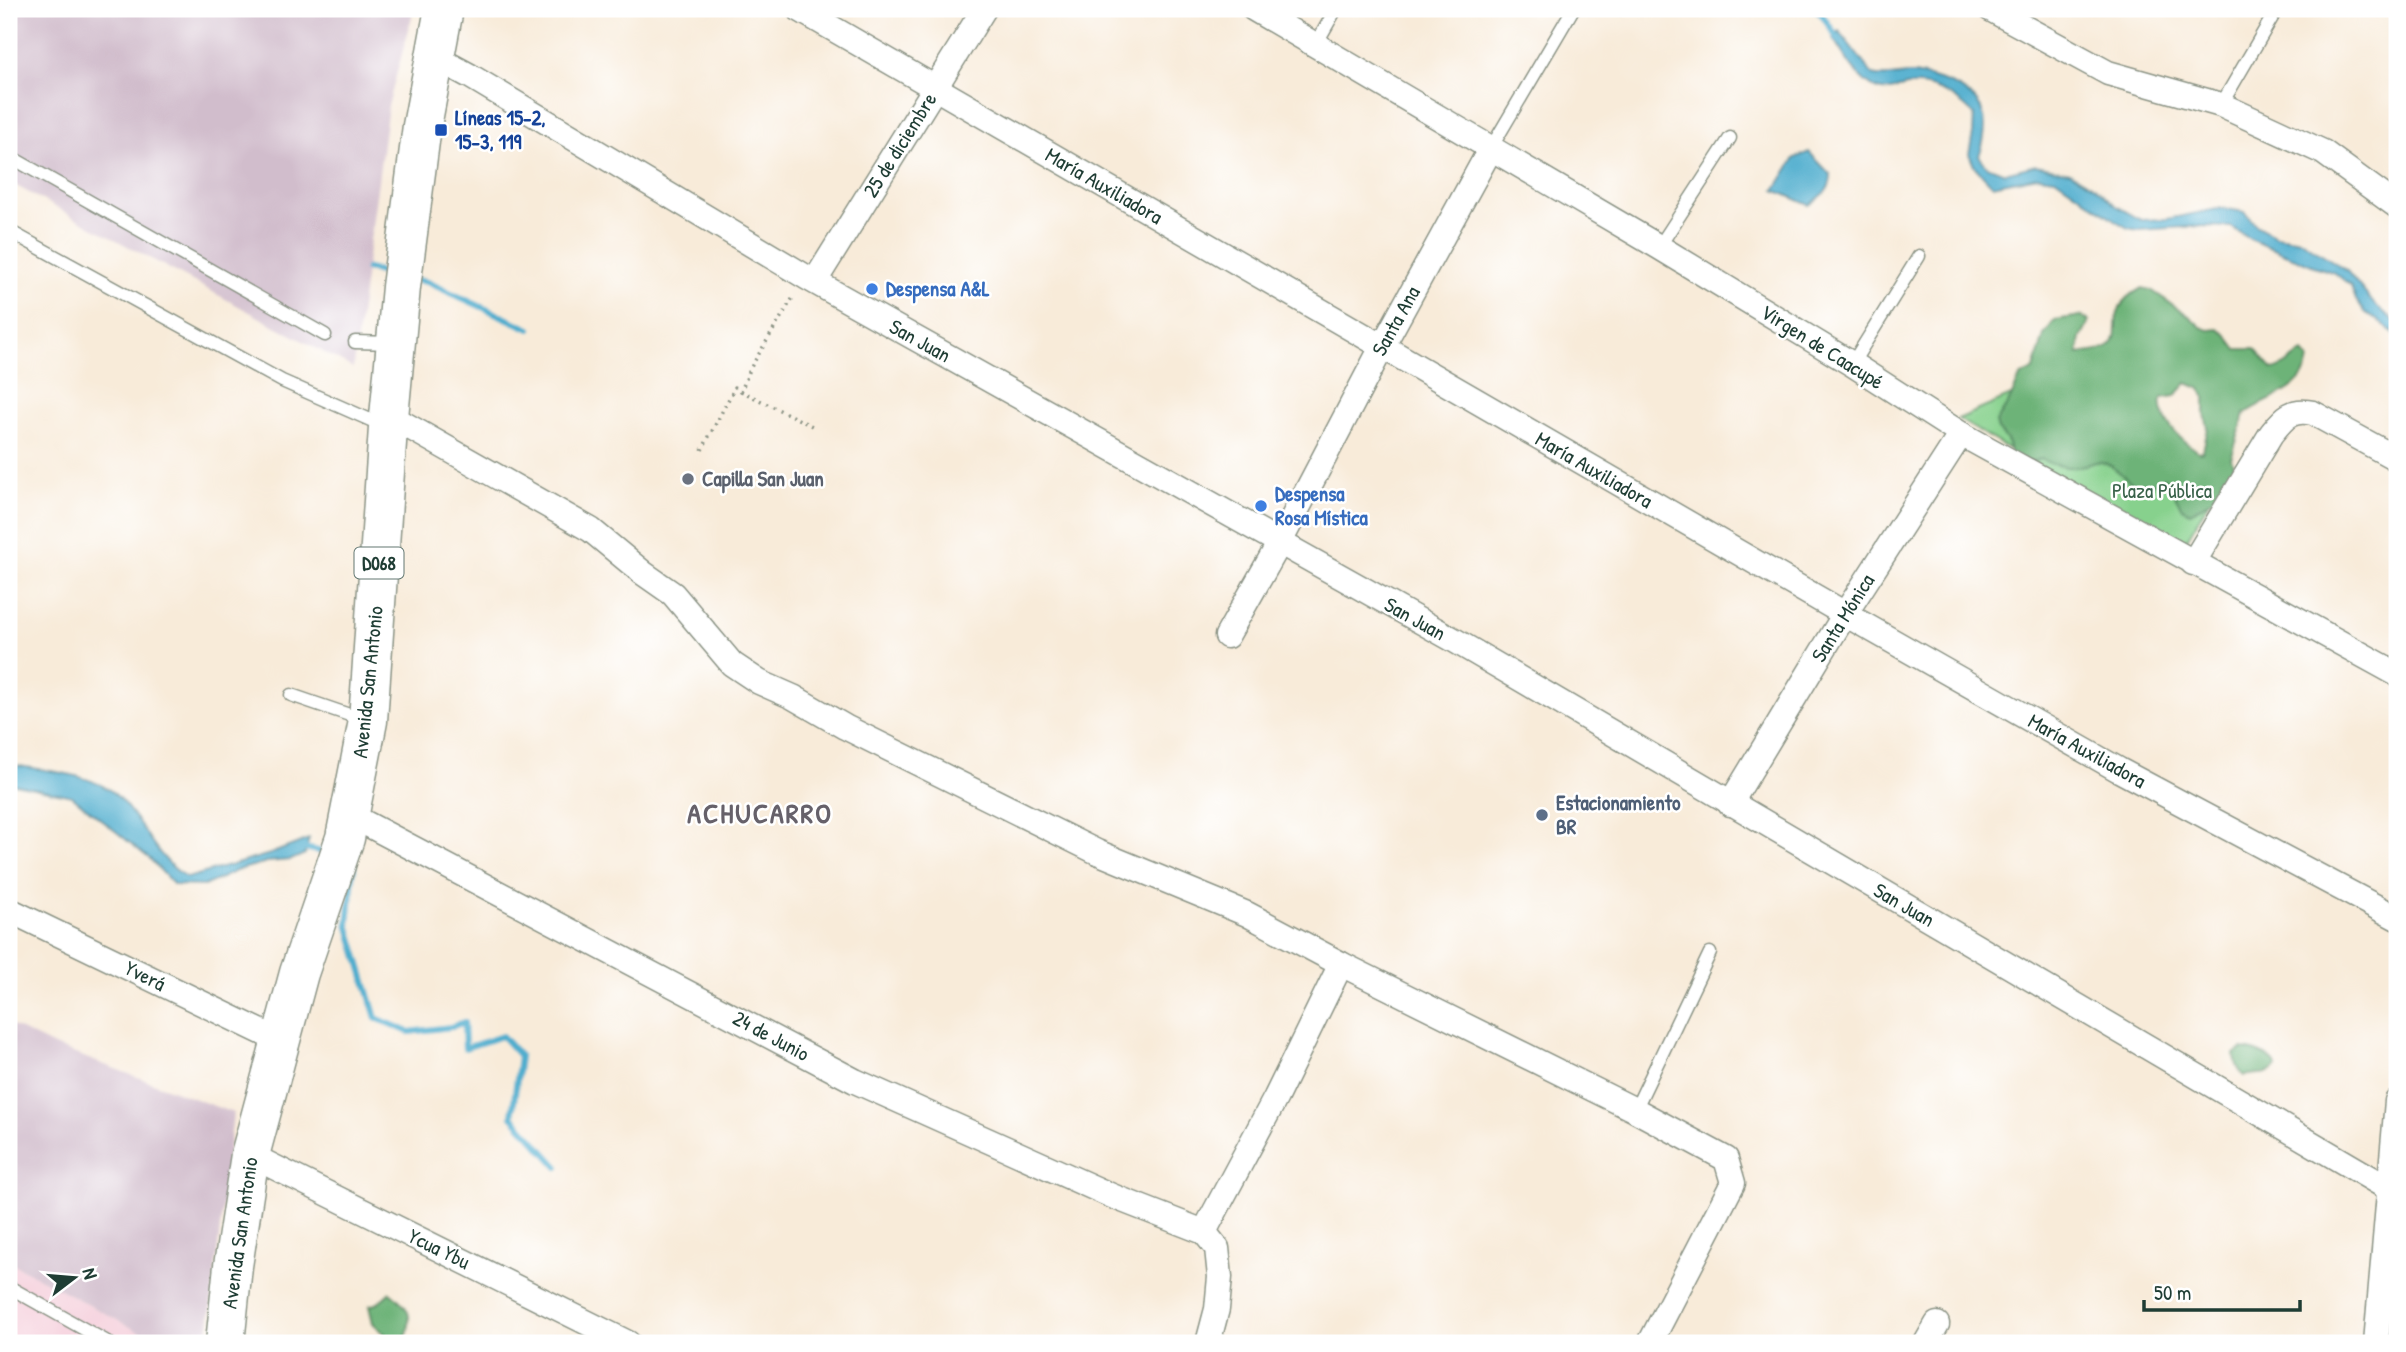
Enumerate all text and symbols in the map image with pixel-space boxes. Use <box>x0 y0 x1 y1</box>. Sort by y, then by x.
street label: 25 de diciembre <box>856 87 943 203</box>
place label: Líneas 15-2, 15-3, 119 <box>455 103 546 156</box>
marker: Líneas 15-2, 15-3, 119 <box>433 122 449 138</box>
street label: María Auxiliadora <box>1040 140 1168 231</box>
place label: Despensa A&L <box>886 274 990 304</box>
marker: Despensa A&L <box>864 281 880 297</box>
street label: Santa Ana <box>1365 281 1427 361</box>
street label: Virgen de Caacupé <box>1755 297 1889 396</box>
street label: San Juan <box>884 312 956 369</box>
street label: María Auxiliadora <box>1530 424 1658 515</box>
place label: Capilla San Juan <box>702 464 824 494</box>
marker: Capilla San Juan <box>680 471 696 487</box>
park label: Plaza Pública <box>2112 476 2212 505</box>
place label: Despensa Rosa Mística <box>1275 479 1369 532</box>
marker: Despensa Rosa Mística <box>1253 498 1269 514</box>
road number: D068 <box>354 548 404 578</box>
street label: Santa Mónica <box>1804 568 1881 667</box>
street label: San Juan <box>1379 590 1451 647</box>
street label: Avenida San Antonio <box>345 604 390 759</box>
street label: María Auxiliadora <box>2023 706 2151 795</box>
place label: Estacionamiento BR <box>1556 788 1681 841</box>
district label: ACHUCARRO <box>687 794 833 832</box>
marker: Estacionamiento BR <box>1534 807 1550 823</box>
street label: San Juan <box>1868 875 1940 934</box>
street label: Yverá <box>120 953 171 998</box>
street label: 24 de Junio <box>728 1003 815 1068</box>
street label: Avenida San Antonio <box>215 1155 264 1311</box>
street label: Ycua Ybu <box>404 1221 475 1276</box>
north arrow <box>38 1244 108 1314</box>
text: N <box>76 1265 104 1282</box>
scale bar <box>2144 1268 2299 1312</box>
text: 50 m <box>2154 1278 2191 1307</box>

